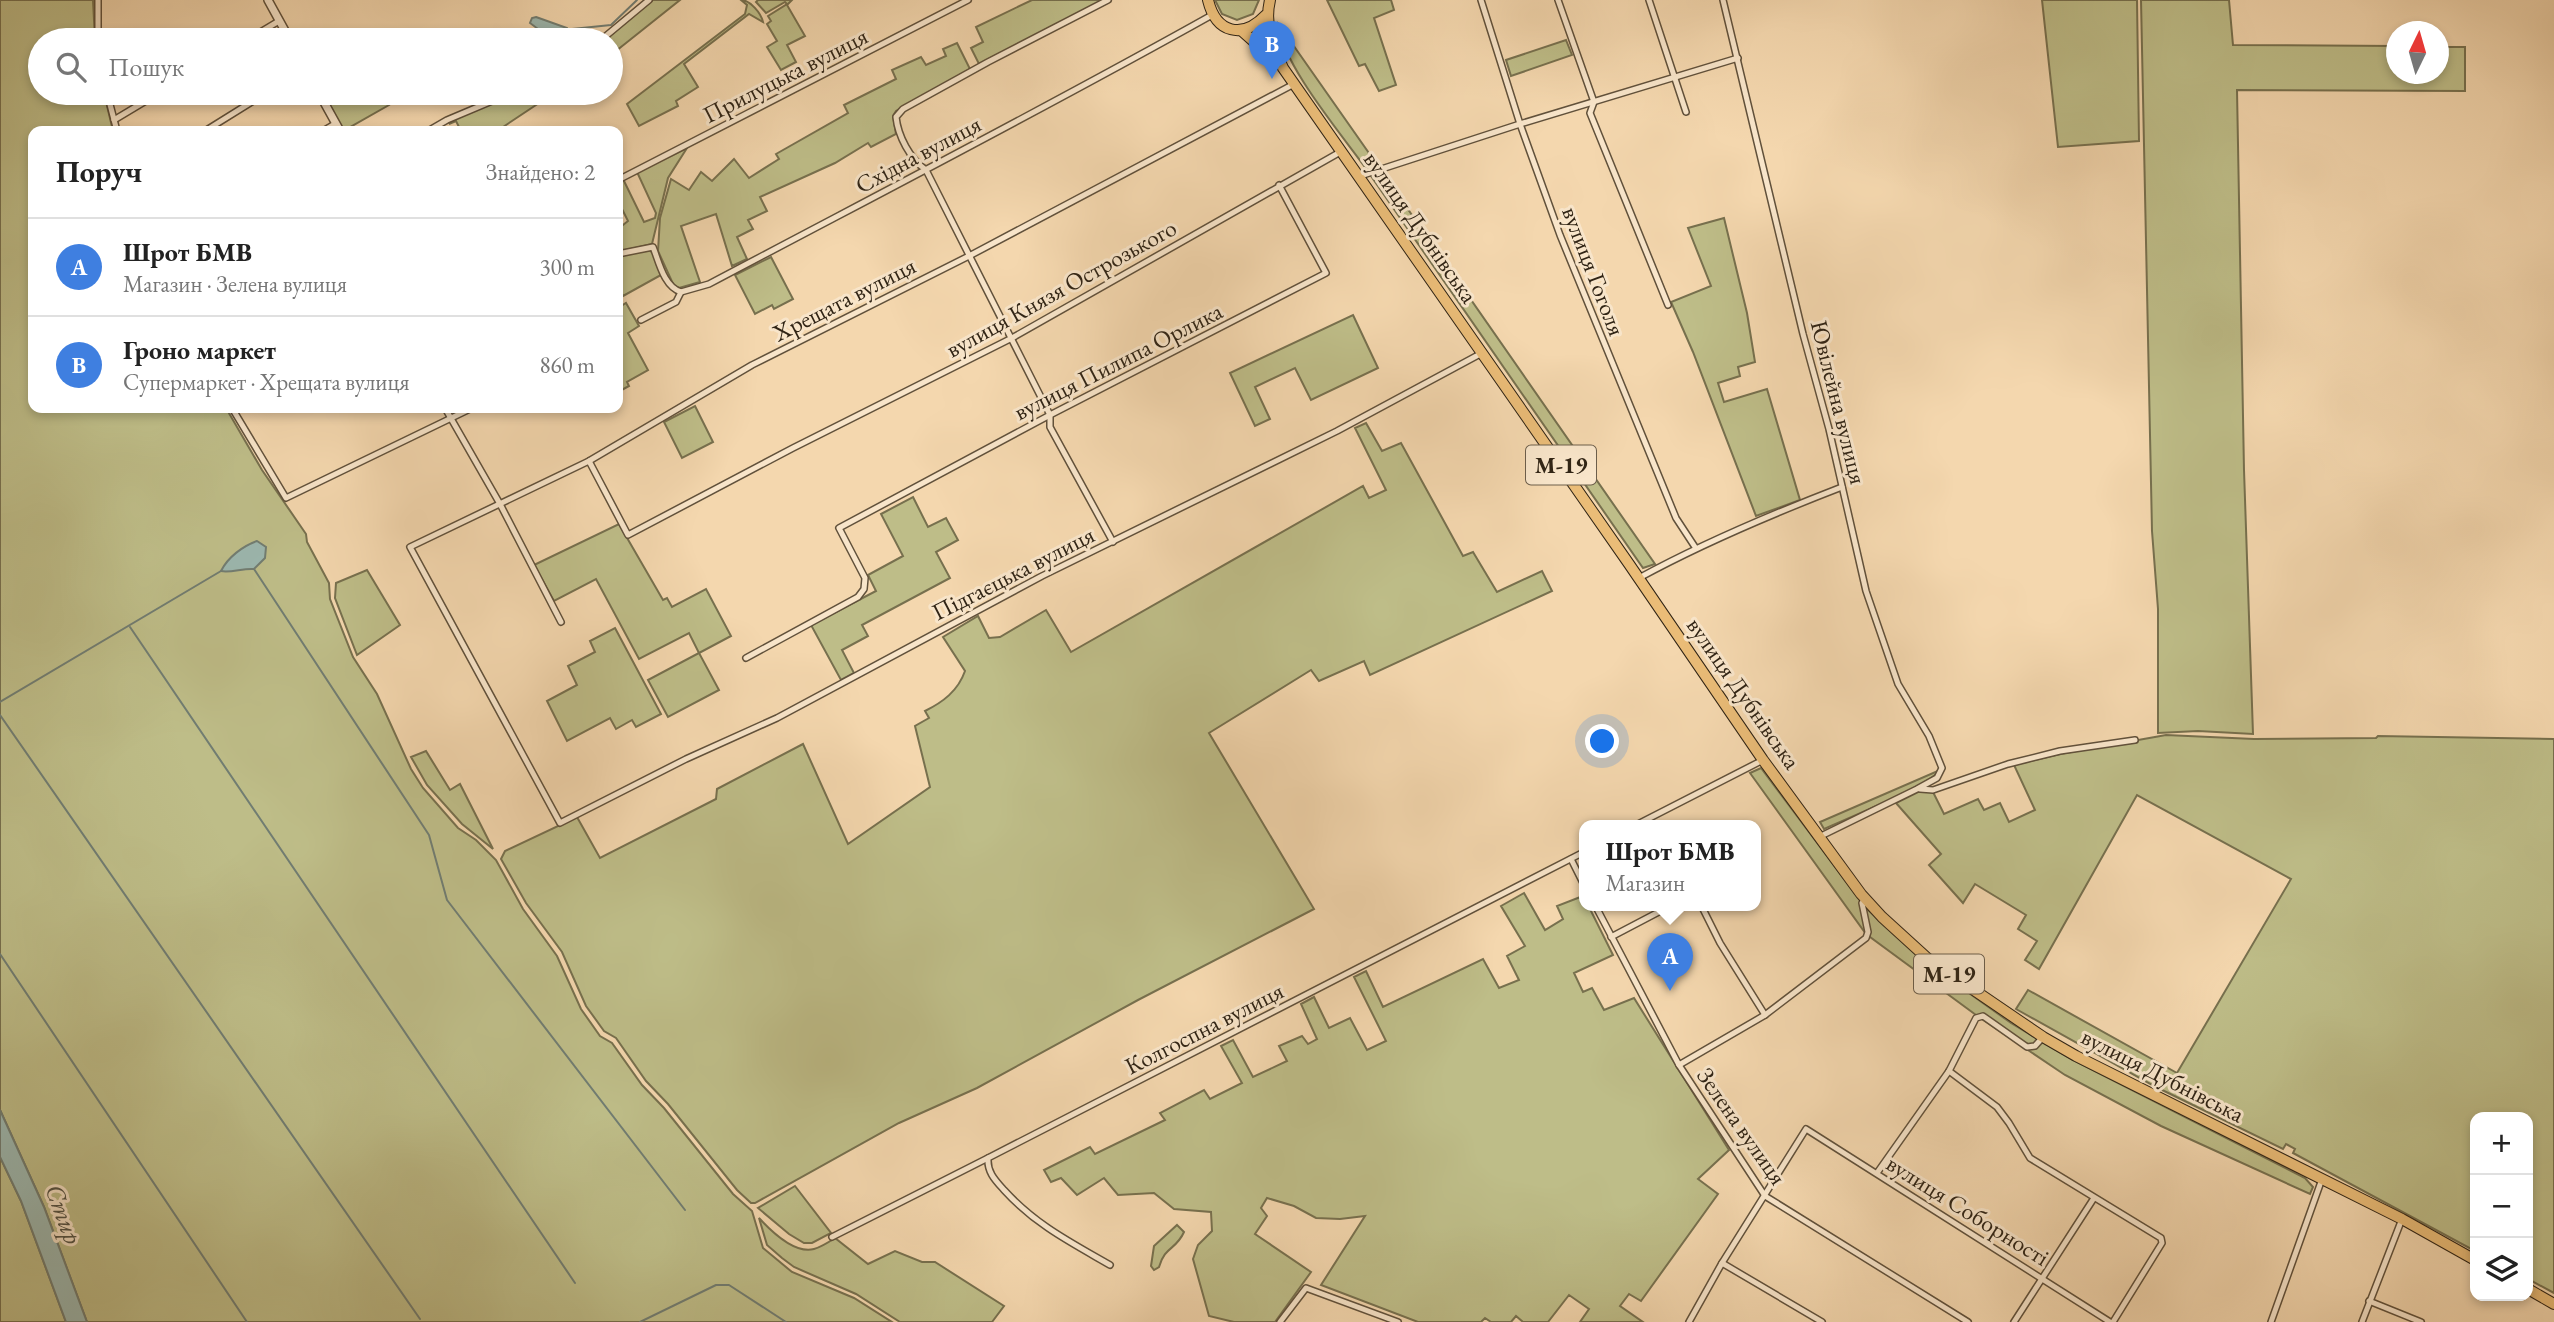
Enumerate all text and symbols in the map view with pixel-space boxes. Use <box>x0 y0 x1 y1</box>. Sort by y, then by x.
street label: Прилуцька вулиця <box>697 20 873 130</box>
pin: B <box>1249 21 1295 79</box>
north arrow <box>2386 21 2449 84</box>
search box <box>28 28 623 105</box>
icon: search <box>52 48 90 86</box>
text: Пошук <box>108 50 184 84</box>
street label: Східна вулиця <box>850 108 986 200</box>
street label: вулиця Дубнівська <box>1357 145 1485 309</box>
text: Поруч <box>56 152 142 191</box>
text: Знайдено: 2 <box>486 157 595 187</box>
street label: вулиця Гоголя <box>1555 202 1633 340</box>
street label: вулиця Князя Острозького <box>940 212 1182 364</box>
text: Шрот БМВ <box>123 235 252 269</box>
street label: Хрещата вулиця <box>766 250 921 349</box>
text: A <box>71 252 87 282</box>
text: 300 m <box>539 252 595 282</box>
text: Магазин · Зелена вулиця <box>123 269 347 299</box>
street label: вулиця Пилипа Орлика <box>1008 295 1228 427</box>
street label: Ювілейна вулиця <box>1804 317 1874 488</box>
text: Гроно маркет <box>123 333 276 367</box>
text: B <box>72 350 86 380</box>
text: 860 m <box>539 350 595 380</box>
text: Супермаркет · Хрещата вулиця <box>123 367 410 397</box>
road number: М-19 <box>1526 446 1596 485</box>
street label: Підгаєцька вулиця <box>926 519 1100 627</box>
street label: вулиця Дубнівська <box>1680 611 1808 775</box>
your location <box>1585 724 1619 758</box>
popup <box>1579 820 1761 911</box>
text: Шрот БМВ <box>1605 834 1735 868</box>
text: Магазин <box>1605 868 1685 898</box>
pin: A <box>1647 933 1693 991</box>
road number: М-19 <box>1914 954 1984 993</box>
street label: Колгоспна вулиця <box>1119 975 1289 1081</box>
street label: вулиця Дубнівська <box>2076 1021 2250 1130</box>
street label: Зелена вулиця <box>1690 1061 1794 1191</box>
map controls <box>2470 1112 2533 1301</box>
button: + <box>2470 1112 2533 1175</box>
street label: вулиця Соборності <box>1881 1147 2055 1273</box>
button: − <box>2470 1175 2533 1238</box>
water label: Стир <box>38 1179 91 1249</box>
button: layers <box>2470 1238 2533 1301</box>

